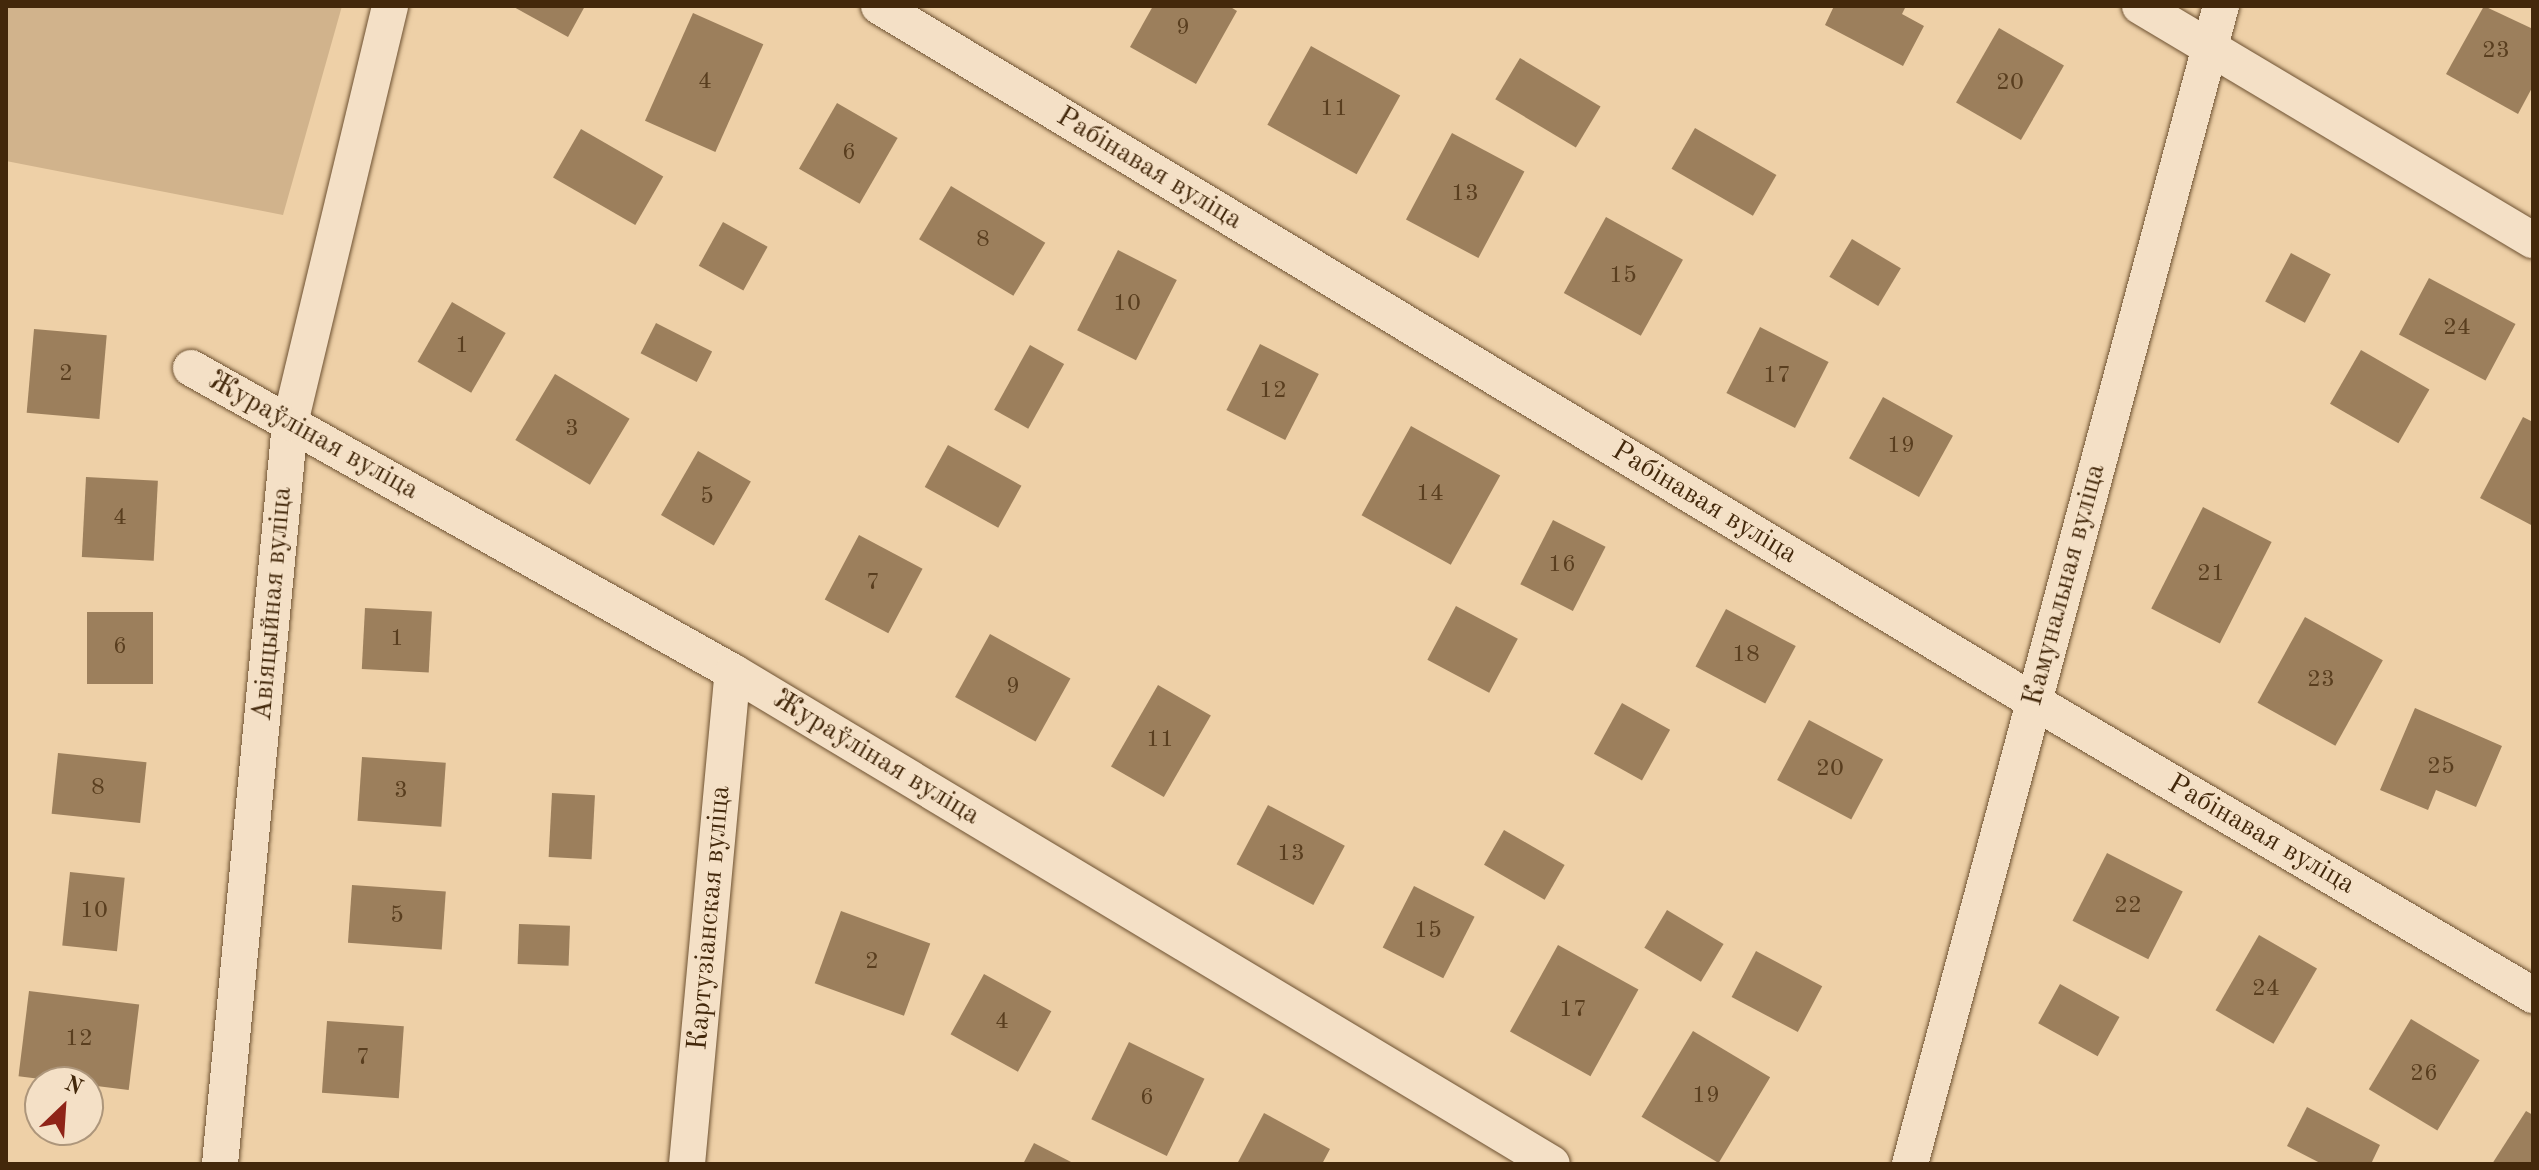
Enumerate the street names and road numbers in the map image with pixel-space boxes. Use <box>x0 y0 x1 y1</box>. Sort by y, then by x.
street label: Рабінавая вуліца <box>1050 100 1248 238</box>
street label: Жураўліная вуліца <box>202 364 424 508</box>
street label: Рабінавая вуліца <box>1605 434 1803 572</box>
street label: Камунальная вуліца <box>2017 460 2113 710</box>
street label: Авіяцыйная вуліца <box>246 485 300 723</box>
street label: Жураўліная вуліца <box>766 683 986 833</box>
street label: Рабінавая вуліца <box>2161 768 2361 902</box>
street label: Картузіанская вуліца <box>682 784 738 1052</box>

